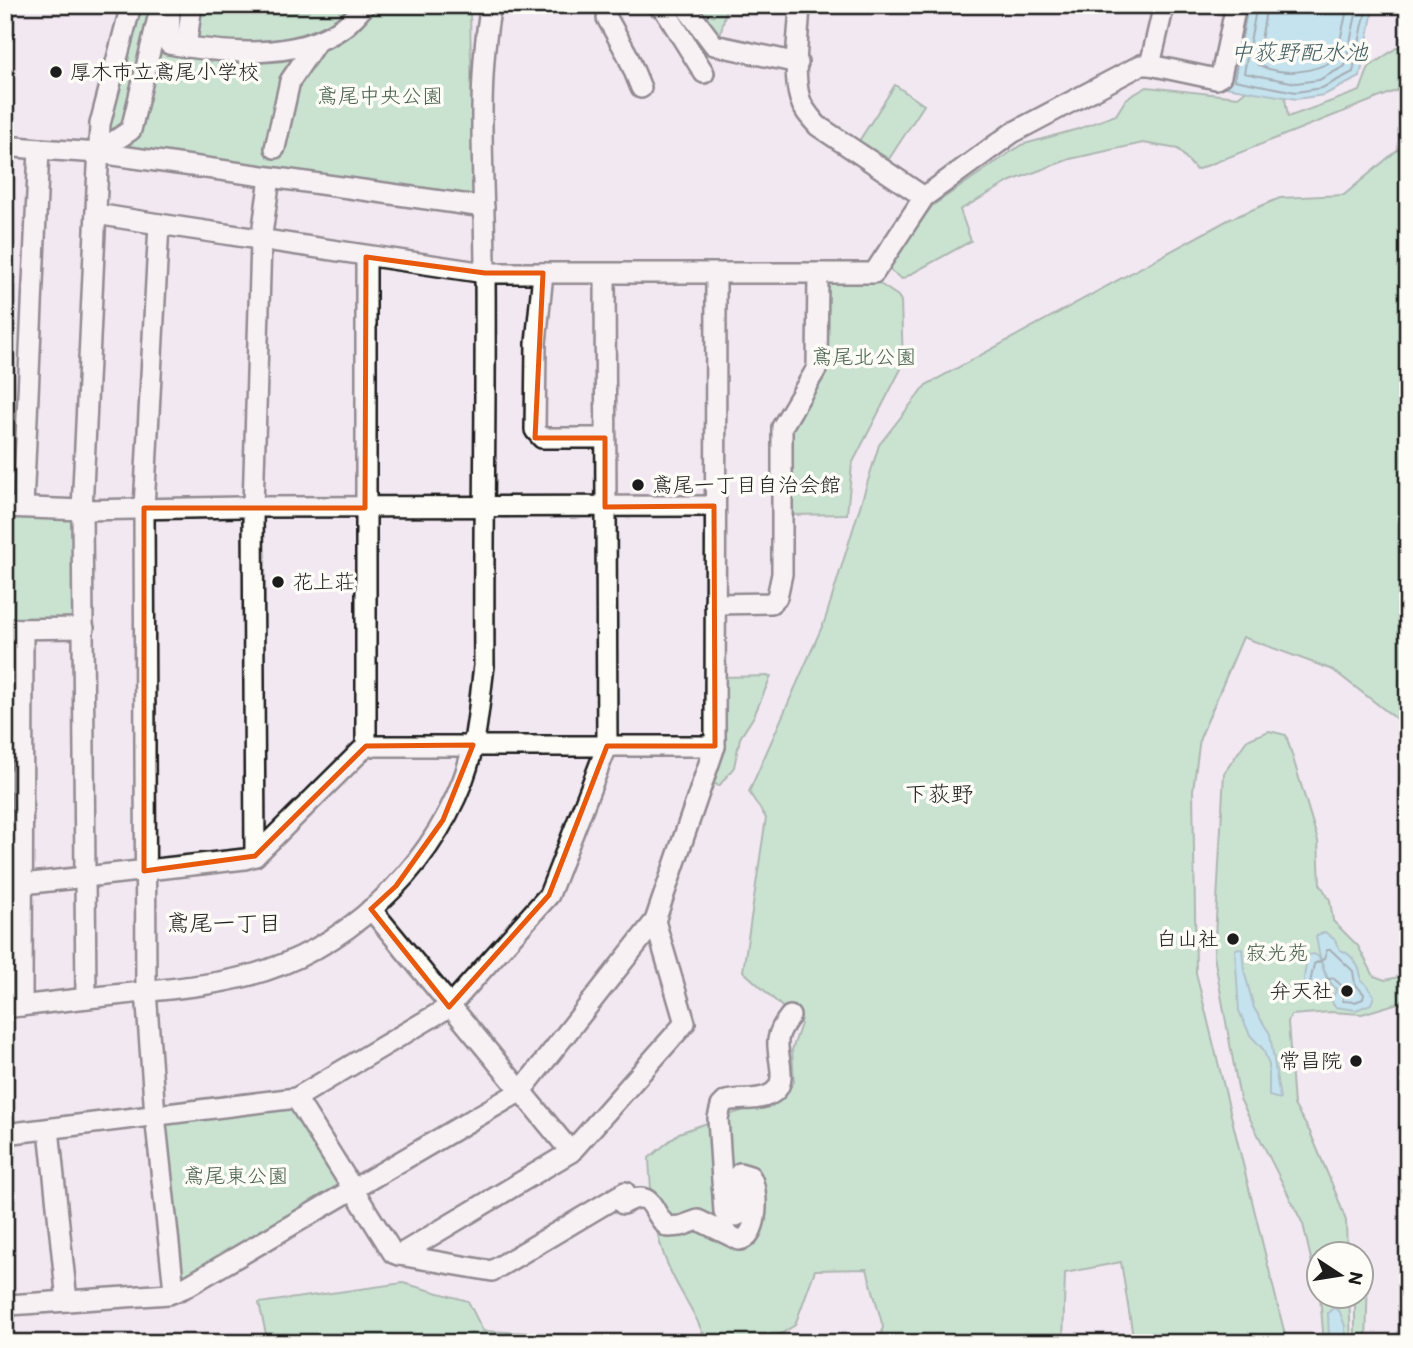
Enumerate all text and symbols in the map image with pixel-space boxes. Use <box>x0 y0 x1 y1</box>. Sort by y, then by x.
water label: 中荻野配水池 <box>1230 38 1369 66</box>
place label: 厚木市立鳶尾小学校 <box>70 59 259 84</box>
marker: 厚木市立鳶尾小学校 <box>48 64 64 80</box>
park label: 鳶尾中央公園 <box>317 83 443 108</box>
park label: 鳶尾北公園 <box>812 344 917 369</box>
place label: 鳶尾一丁目自治会館 <box>652 472 841 497</box>
marker: 鳶尾一丁目自治会館 <box>630 477 646 493</box>
place label: 花上荘 <box>292 569 355 594</box>
marker: 花上荘 <box>270 574 286 590</box>
district label: 下荻野 <box>905 780 974 808</box>
district label: 鳶尾一丁目 <box>167 909 282 937</box>
place label: 白山社 <box>1156 926 1219 951</box>
marker: 白山社 <box>1225 931 1241 947</box>
park label: 寂光苑 <box>1246 940 1309 965</box>
place label: 弁天社 <box>1270 978 1333 1003</box>
marker: 弁天社 <box>1339 983 1355 999</box>
place label: 常昌院 <box>1279 1048 1342 1073</box>
marker: 常昌院 <box>1348 1053 1364 1069</box>
park label: 鳶尾東公園 <box>184 1163 289 1188</box>
north arrow <box>1304 1240 1374 1310</box>
text: N <box>1344 1270 1369 1287</box>

